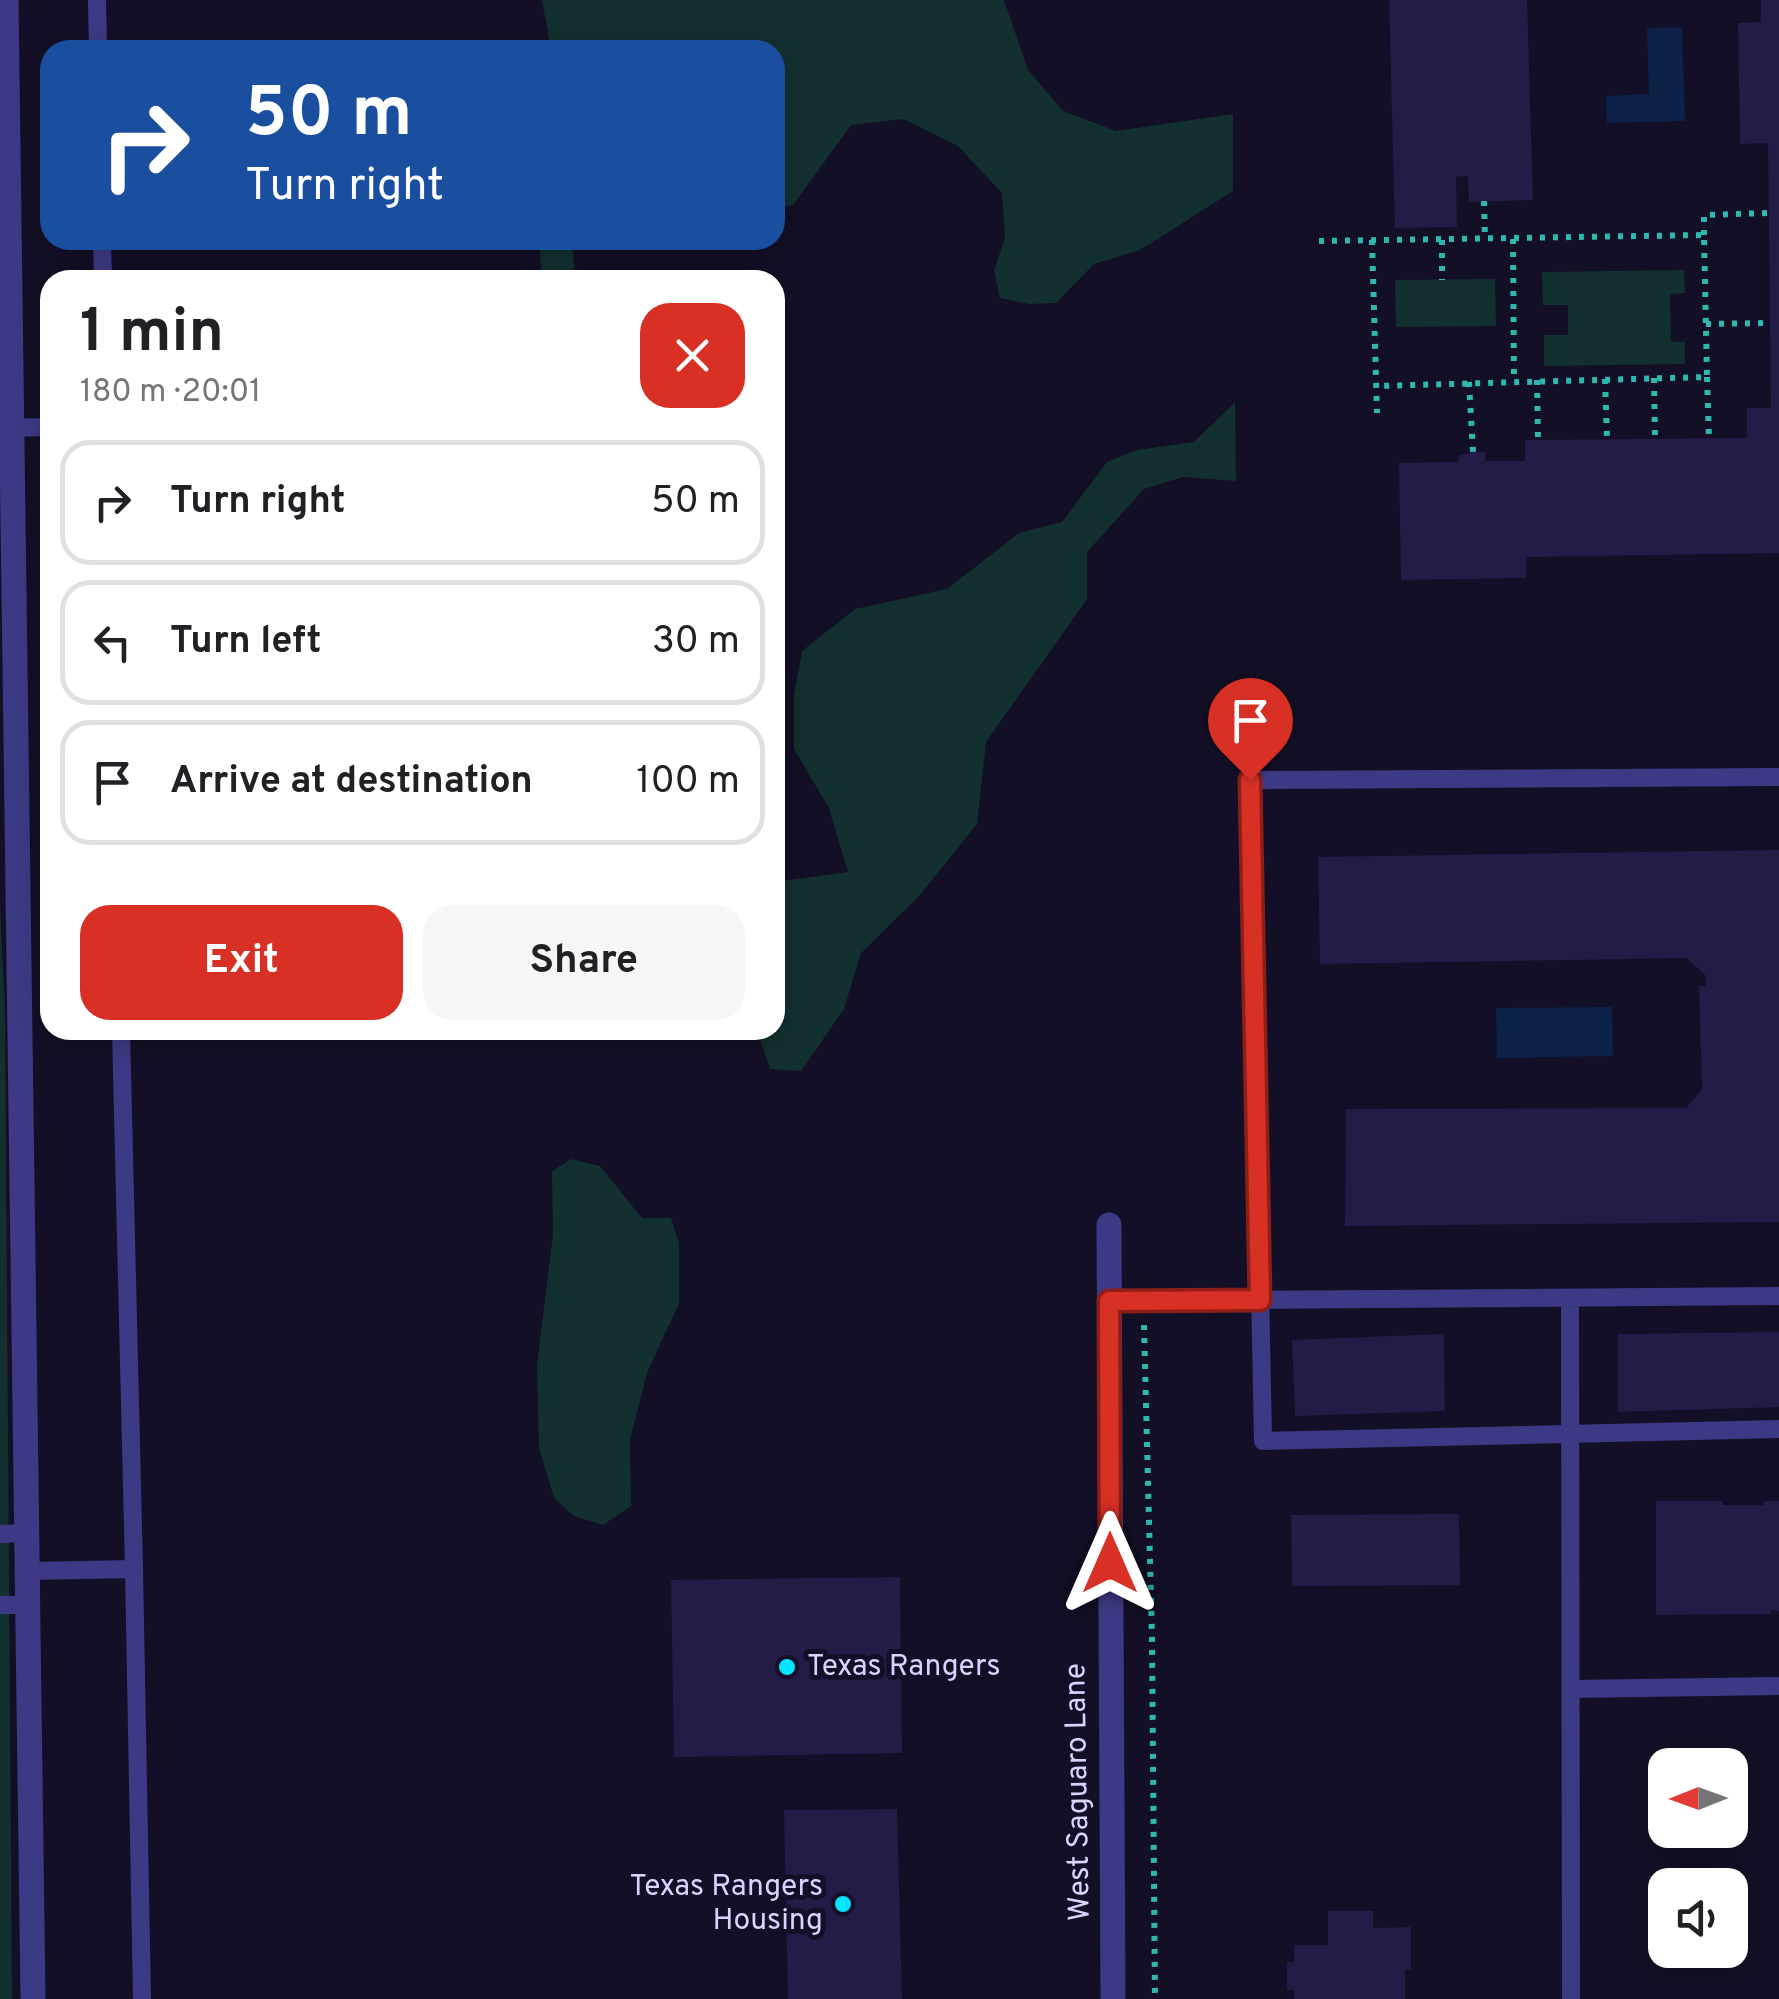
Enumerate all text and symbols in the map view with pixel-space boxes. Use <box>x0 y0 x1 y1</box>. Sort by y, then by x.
text: 50 m <box>245 72 412 161</box>
icon: right <box>80 80 210 210</box>
text: Turn right <box>245 159 444 216</box>
text: 1 min <box>80 297 224 373</box>
button: close <box>640 303 745 408</box>
text: 180 m · 20:01 <box>80 373 261 413</box>
icon: right <box>85 475 140 530</box>
text: Turn right <box>170 478 345 527</box>
text: 50 m <box>651 478 740 527</box>
icon: left <box>85 615 140 670</box>
text: Turn left <box>170 618 322 667</box>
text: 30 m <box>652 618 740 667</box>
pin <box>1208 678 1293 781</box>
icon: arrive <box>1223 693 1278 748</box>
icon: arrive <box>85 755 140 810</box>
text: Arrive at destination <box>170 758 533 807</box>
text: 100 m <box>636 758 740 807</box>
button: Exit <box>80 905 403 1020</box>
button: Share <box>423 905 745 1020</box>
position arrow <box>1058 1511 1162 1615</box>
place label: Texas Rangers <box>807 1649 1000 1686</box>
marker: Texas Rangers <box>776 1656 798 1678</box>
street label: West Saguaro Lane <box>1058 1663 1100 1921</box>
north arrow <box>1648 1748 1748 1848</box>
map controls <box>1648 1748 1748 1968</box>
button: sound <box>1648 1868 1748 1968</box>
place label: Texas Rangers Housing <box>630 1869 823 1940</box>
marker: Texas Rangers Housing <box>832 1893 854 1915</box>

